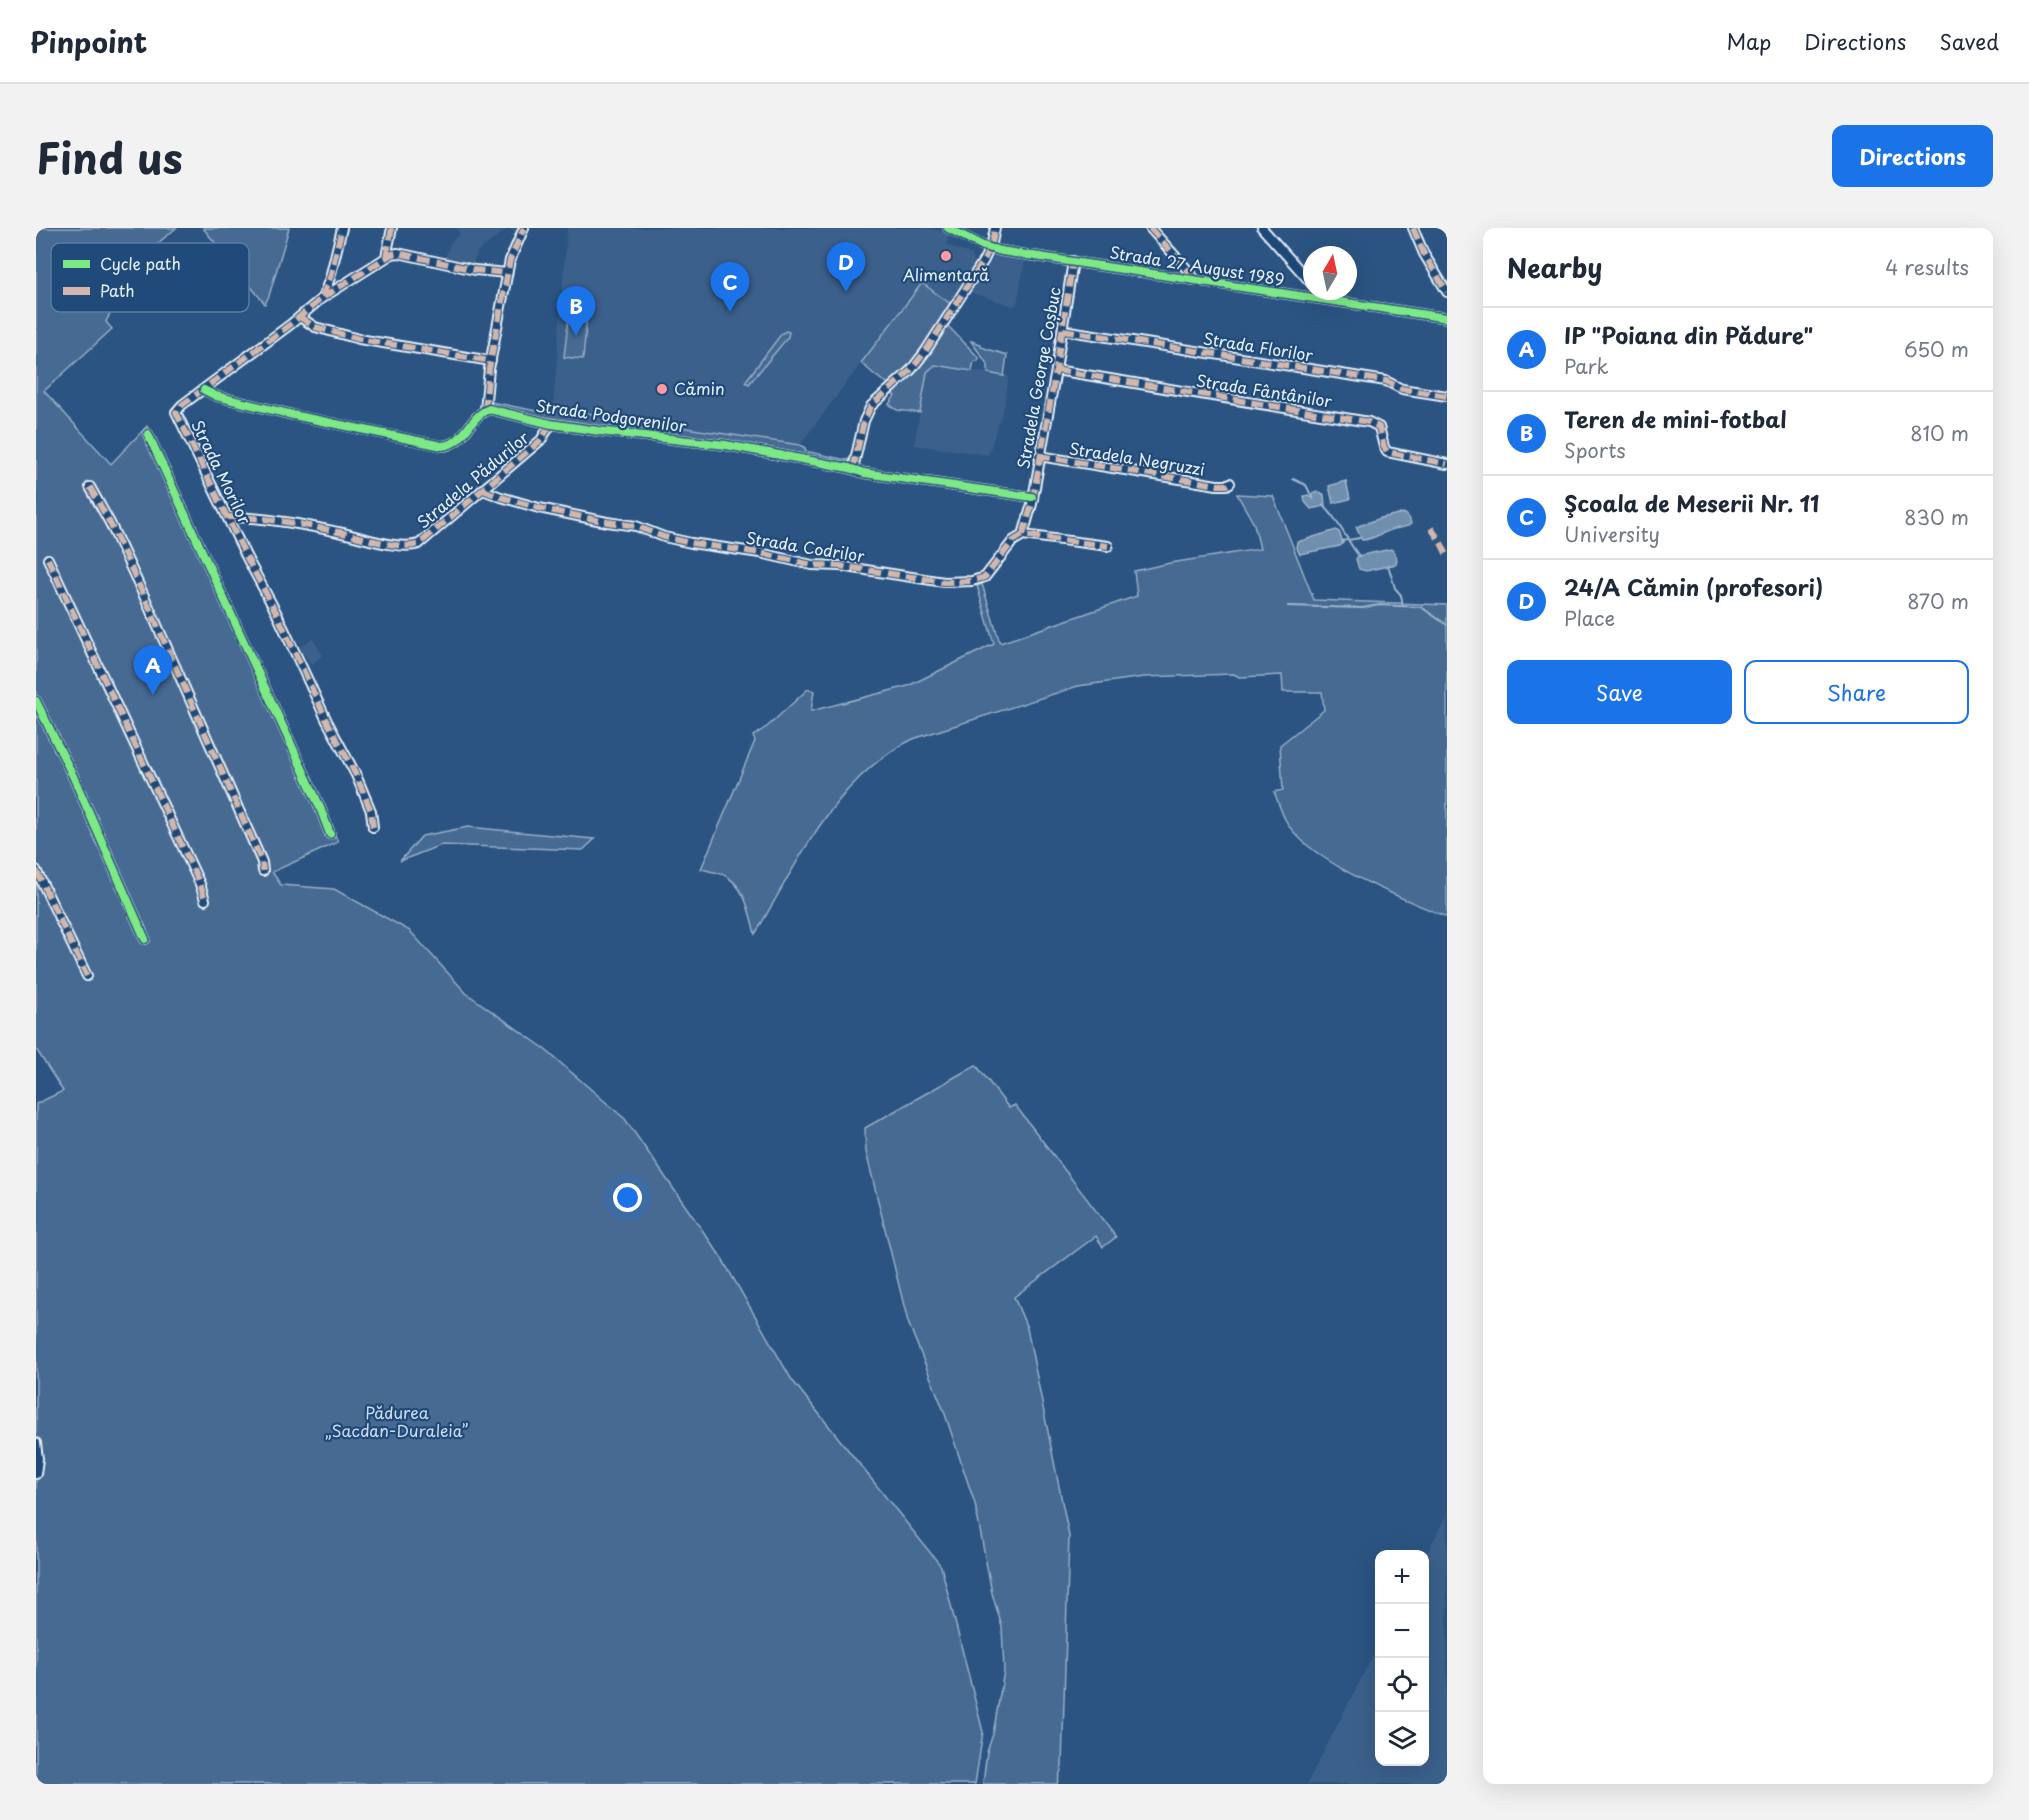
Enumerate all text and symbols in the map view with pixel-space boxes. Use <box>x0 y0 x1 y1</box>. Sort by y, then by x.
text: Pinpoint <box>30 20 147 63</box>
text: Map <box>1726 25 1771 57</box>
text: Directions <box>1804 25 1906 57</box>
text: Saved <box>1939 25 1999 57</box>
text: Find us <box>36 125 183 188</box>
button: Directions <box>1832 125 1993 187</box>
street label: Strada 27 August 1989 <box>1108 239 1286 291</box>
pin: D <box>826 242 866 292</box>
legend <box>51 243 249 312</box>
north arrow <box>1303 246 1357 300</box>
text: Nearby <box>1507 248 1602 287</box>
marker: Alimentară <box>939 249 953 263</box>
text: Cycle path <box>100 251 181 275</box>
text: 4 results <box>1885 252 1969 282</box>
pin: C <box>710 262 750 312</box>
place label: Alimentară <box>903 262 989 286</box>
text: Path <box>100 278 135 302</box>
street label: Stradela George Coșbuc <box>1010 285 1066 471</box>
pin: B <box>556 286 596 336</box>
text: IP "Poiana din Pădure" <box>1564 318 1813 351</box>
street label: Strada Florilor <box>1202 325 1315 367</box>
text: A <box>1519 334 1534 364</box>
text: 650 m <box>1904 334 1969 364</box>
text: Park <box>1564 351 1609 381</box>
street label: Strada Fântânilor <box>1194 367 1334 413</box>
place label: Cămin <box>674 376 725 400</box>
marker: Cămin <box>655 382 669 396</box>
street label: Strada Podgorenilor <box>534 393 689 438</box>
text: Teren de mini-fotbal <box>1564 402 1787 435</box>
street label: Strada Morilor <box>186 415 258 528</box>
text: B <box>1520 418 1533 448</box>
text: 810 m <box>1910 418 1969 448</box>
street label: Stradela Pădurilor <box>411 425 534 533</box>
street label: Stradela Negruzzi <box>1067 435 1207 481</box>
text: Sports <box>1564 435 1626 465</box>
text: Şcoala de Meserii Nr. 11 <box>1564 486 1819 519</box>
text: C <box>1519 502 1534 532</box>
text: 830 m <box>1904 502 1969 532</box>
text: University <box>1564 519 1660 549</box>
street label: Strada Codrilor <box>744 525 866 567</box>
text: 24/A Cămin (profesori) <box>1564 570 1823 603</box>
text: D <box>1519 586 1534 616</box>
text: 870 m <box>1907 586 1969 616</box>
text: Place <box>1564 603 1615 633</box>
pin: A <box>134 646 172 695</box>
button: Save <box>1507 660 1732 724</box>
button: Share <box>1744 660 1969 724</box>
your location <box>613 1183 642 1212</box>
park label: Pădurea „Sacdan-Duraleia” <box>326 1400 469 1442</box>
map controls <box>1375 1550 1429 1766</box>
button: + <box>1375 1550 1429 1604</box>
button: − <box>1375 1604 1429 1658</box>
button: locate <box>1375 1658 1429 1712</box>
button: layers <box>1375 1712 1429 1766</box>

